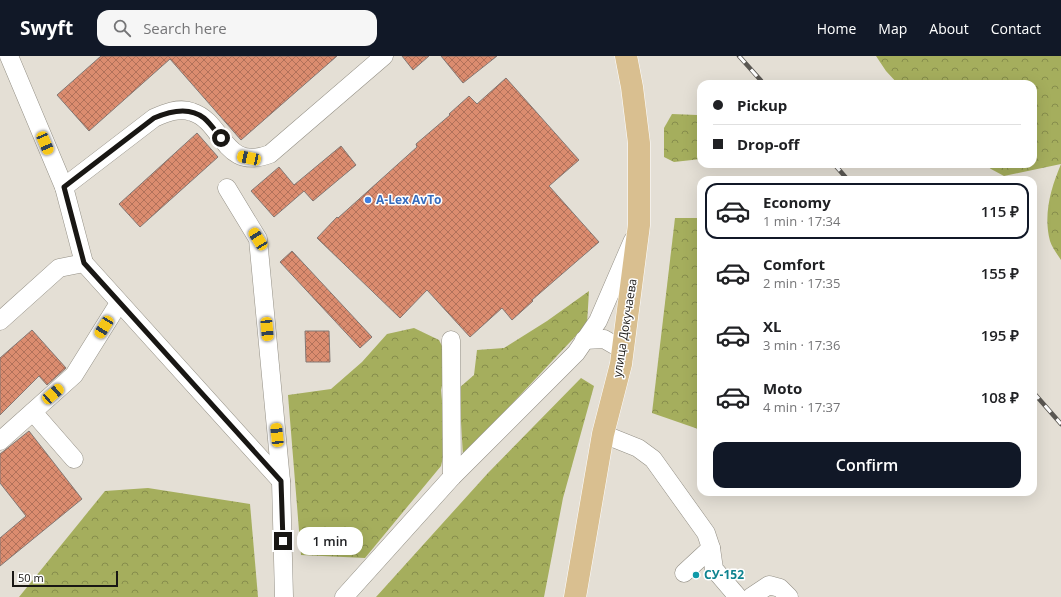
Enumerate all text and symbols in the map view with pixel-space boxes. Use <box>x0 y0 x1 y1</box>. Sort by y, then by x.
search box <box>97 10 377 46</box>
text: Swyft <box>20 15 73 41</box>
icon: search <box>111 17 133 39</box>
text: Search here <box>143 18 227 38</box>
text: Home <box>817 19 856 38</box>
text: Map <box>878 19 907 38</box>
text: About <box>929 19 969 38</box>
text: Contact <box>991 19 1041 38</box>
text: Pickup <box>737 95 787 115</box>
route start <box>212 129 230 147</box>
car <box>35 130 55 156</box>
text: Drop-off <box>737 134 799 154</box>
car <box>236 150 262 166</box>
place label: A-Lex AvTo <box>376 191 442 208</box>
text: Economy <box>763 192 831 212</box>
icon: car <box>715 193 751 229</box>
marker: A-Lex AvTo <box>363 195 373 205</box>
text: 115 ₽ <box>981 201 1019 221</box>
text: 1 min · 17:34 <box>763 212 840 230</box>
car <box>247 226 269 252</box>
text: Comfort <box>763 254 825 274</box>
icon: car <box>715 255 751 291</box>
text: 155 ₽ <box>981 263 1019 283</box>
text: 2 min · 17:35 <box>763 274 840 292</box>
street label: улица Докучаева <box>608 277 641 378</box>
car <box>93 314 115 340</box>
text: XL <box>763 316 781 336</box>
car <box>260 317 274 341</box>
icon: car <box>715 317 751 353</box>
text: 195 ₽ <box>981 325 1019 345</box>
text: 3 min · 17:36 <box>763 336 840 354</box>
text: Moto <box>763 378 802 398</box>
icon: car <box>715 379 751 415</box>
car <box>40 382 66 406</box>
text: 108 ₽ <box>981 387 1019 407</box>
text: 4 min · 17:37 <box>763 398 840 416</box>
car <box>270 422 284 448</box>
button: Confirm <box>713 442 1021 488</box>
callout: 1 min <box>297 527 363 555</box>
route end <box>274 532 292 550</box>
text: 1 min <box>312 532 348 550</box>
place label: СУ-152 <box>704 566 744 583</box>
scale bar <box>12 569 118 588</box>
text: 50 m <box>18 570 44 585</box>
marker: СУ-152 <box>691 570 701 580</box>

